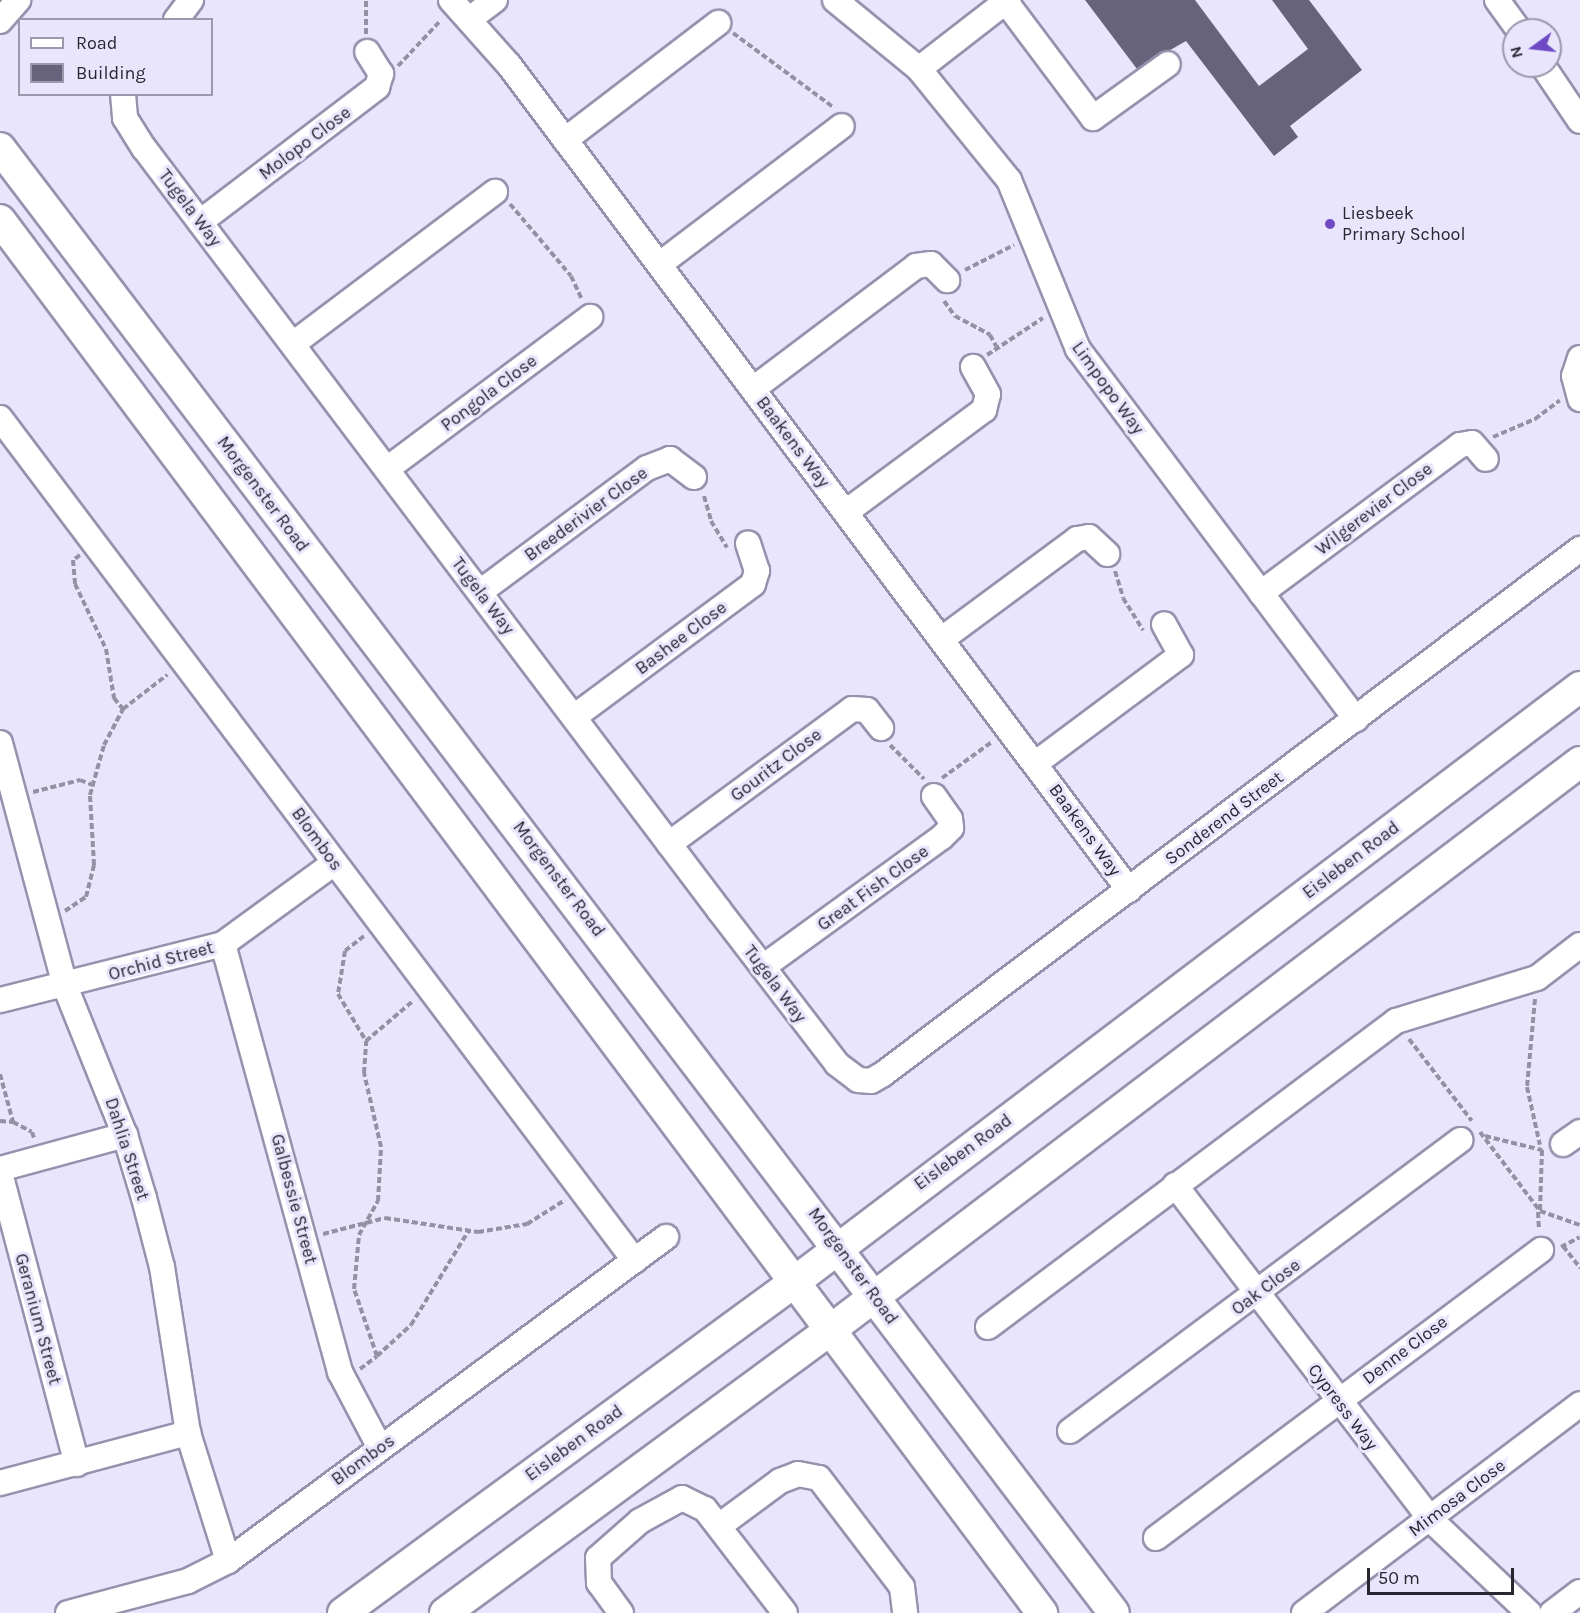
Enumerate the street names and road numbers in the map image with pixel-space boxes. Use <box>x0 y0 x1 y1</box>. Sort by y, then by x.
street label: Molopo Close <box>255 102 355 184</box>
street label: Tugela Way <box>154 165 226 251</box>
street label: Limpopo Way <box>1067 337 1149 439</box>
street label: Pongola Close <box>437 350 541 436</box>
street label: Baakens Way <box>752 392 834 492</box>
street label: Morgenster Road <box>212 432 314 556</box>
street label: Wilgerevier Close <box>1311 458 1437 560</box>
street label: Breederivier Close <box>520 462 652 566</box>
street label: Tugela Way <box>447 553 519 639</box>
street label: Bashee Close <box>631 597 731 679</box>
street label: Gouritz Close <box>726 724 826 806</box>
street label: Sonderend Street <box>1161 767 1287 869</box>
street label: Baakens Way <box>1044 780 1126 880</box>
street label: Blombos <box>287 803 347 875</box>
street label: Morgenster Road <box>508 817 610 941</box>
street label: Eisleben Road <box>1298 817 1404 903</box>
street label: Great Fish Close <box>813 840 933 936</box>
street label: Orchid Street <box>106 937 216 985</box>
street label: Tugela Way <box>739 941 811 1027</box>
street label: Dahlia Street <box>100 1095 154 1203</box>
street label: Eisleben Road <box>910 1109 1016 1195</box>
street label: Galbessie Street <box>266 1132 322 1266</box>
street label: Morgenster Road <box>803 1203 903 1329</box>
street label: Geranium Street <box>10 1251 66 1387</box>
street label: Oak Close <box>1227 1254 1305 1320</box>
street label: Denne Close <box>1358 1311 1452 1389</box>
street label: Cypress Way <box>1303 1359 1383 1455</box>
street label: Eisleben Road <box>521 1400 627 1486</box>
street label: Blombos <box>327 1430 399 1490</box>
street label: Mimosa Close <box>1404 1455 1510 1541</box>

